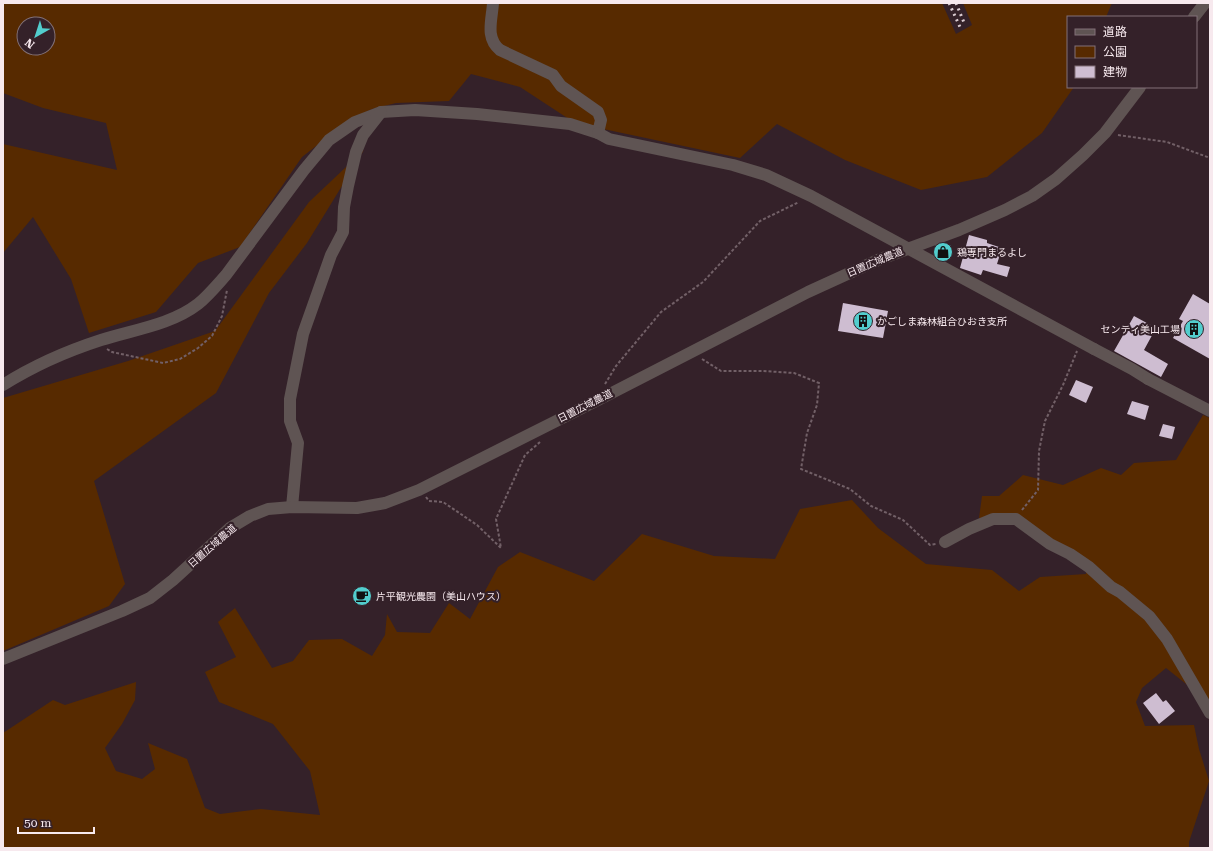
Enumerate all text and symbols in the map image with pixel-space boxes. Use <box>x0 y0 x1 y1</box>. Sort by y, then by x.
north arrow <box>16 16 56 56</box>
legend <box>1067 16 1197 88</box>
text: 道路 <box>1103 25 1127 39</box>
text: N <box>22 35 37 51</box>
text: 公園 <box>1103 45 1127 59</box>
text: 建物 <box>1103 65 1127 79</box>
shop icon: 鶏専門まるよし <box>932 241 954 263</box>
street label: 日置広域農道 <box>845 245 905 279</box>
place label: 鶏専門まるよし <box>957 247 1027 258</box>
building icon: かごしま森林組合ひおき支所 <box>852 310 874 332</box>
place label: かごしま森林組合ひおき支所 <box>877 316 1007 327</box>
building icon: センティ美山工場 <box>1183 318 1205 340</box>
place label: センティ美山工場 <box>1101 324 1180 335</box>
street label: 日置広域農道 <box>556 387 614 425</box>
street label: 日置広域農道 <box>186 522 238 570</box>
cafe icon: 片平観光農園（美山ハウス） <box>351 585 373 607</box>
place label: 片平観光農園（美山ハウス） <box>376 591 506 602</box>
scale bar <box>18 809 94 835</box>
text: 50 m <box>24 816 51 830</box>

